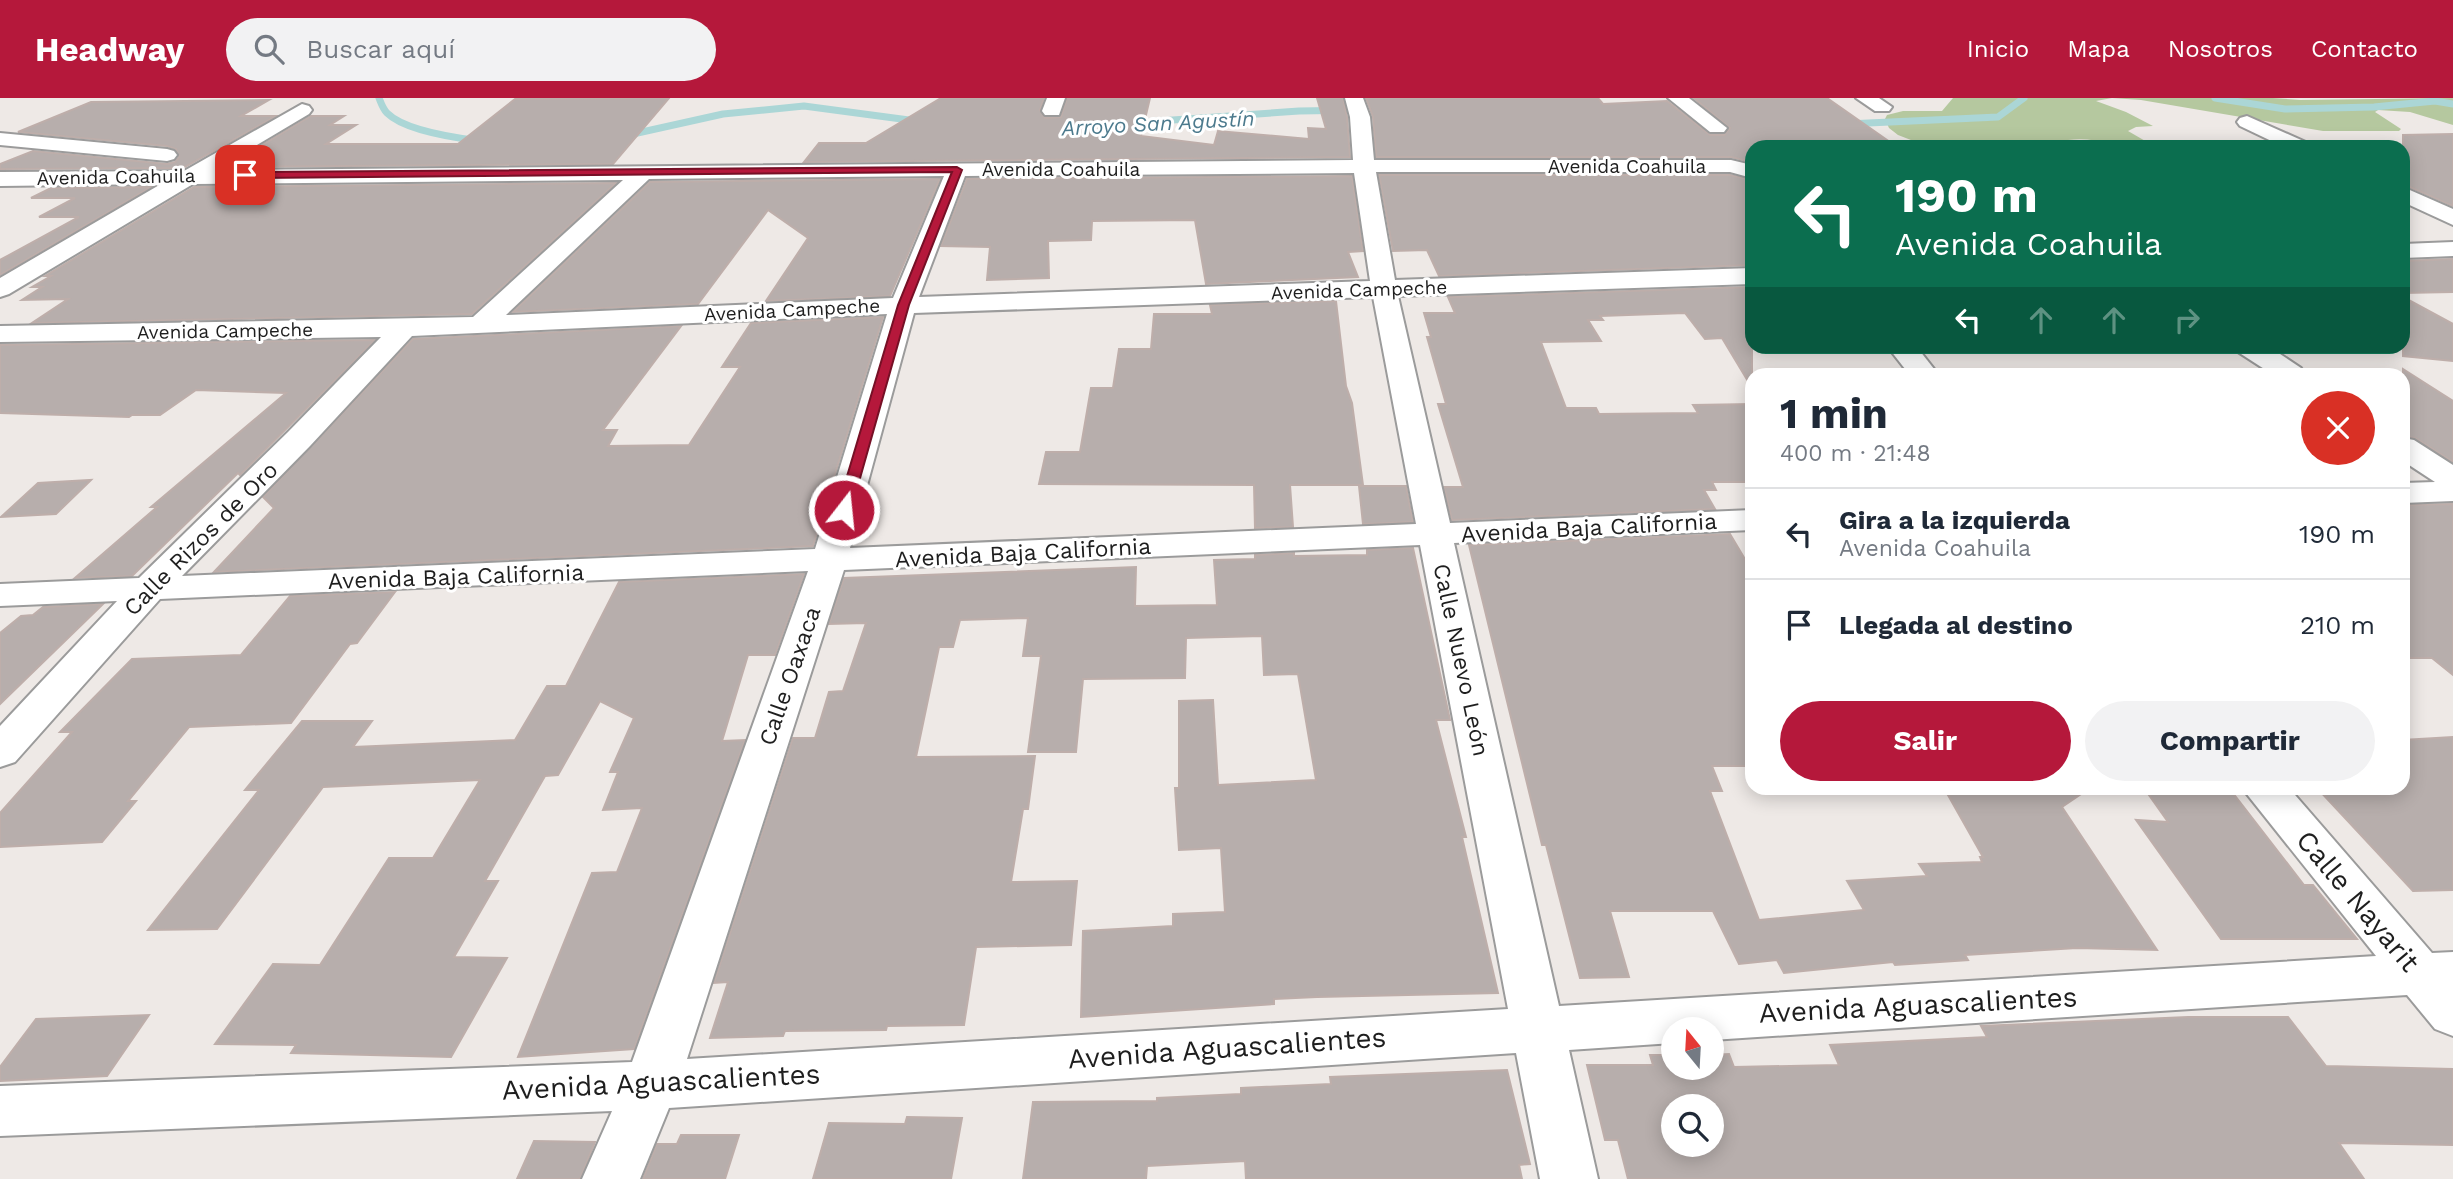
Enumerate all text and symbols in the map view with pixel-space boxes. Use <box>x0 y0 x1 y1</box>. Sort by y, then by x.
search box <box>226 18 716 81</box>
text: Headway <box>35 30 184 69</box>
icon: search <box>250 30 288 68</box>
text: Buscar aquí <box>306 34 455 64</box>
text: Inicio <box>1967 35 2029 63</box>
text: Mapa <box>2067 35 2130 63</box>
text: Nosotros <box>2168 35 2273 63</box>
text: Contacto <box>2311 35 2418 63</box>
water label: Arroyo San Agustín <box>1060 105 1255 141</box>
pin <box>215 145 275 205</box>
street label: Avenida Coahuila <box>1548 155 1707 178</box>
icon: arrive <box>226 156 264 194</box>
street label: Avenida Coahuila <box>982 158 1141 181</box>
street label: Avenida Coahuila <box>37 164 196 190</box>
text: 190 m <box>1895 166 2038 224</box>
icon: left <box>1780 168 1871 259</box>
text: Avenida Coahuila <box>1895 225 2162 263</box>
street label: Avenida Campeche <box>1270 275 1448 305</box>
street label: Avenida Campeche <box>703 294 881 326</box>
icon: left <box>1949 301 1987 339</box>
icon: ahead <box>2022 301 2060 339</box>
icon: ahead <box>2095 301 2133 339</box>
icon: right <box>2168 301 2206 339</box>
street label: Avenida Campeche <box>137 318 313 344</box>
text: 1 min <box>1780 389 1888 438</box>
button: close <box>2301 391 2375 465</box>
text: 400 m · 21:48 <box>1780 440 1931 467</box>
street label: Calle Rizos de Oro <box>118 456 284 622</box>
position arrow <box>807 473 881 547</box>
text: Gira a la izquierda <box>1839 505 2070 535</box>
street label: Avenida Baja California <box>1460 508 1718 548</box>
icon: left <box>1780 515 1818 553</box>
text: 190 m <box>2299 519 2375 549</box>
street label: Avenida Baja California <box>894 533 1152 573</box>
text: Avenida Coahuila <box>1839 535 2031 562</box>
street label: Avenida Baja California <box>327 559 585 595</box>
street label: Calle Nuevo León <box>1427 561 1495 759</box>
street label: Calle Oaxaca <box>754 603 826 749</box>
icon: arrive <box>1780 606 1818 644</box>
text: Llegada al destino <box>1839 610 2073 640</box>
text: 210 m <box>2300 610 2375 640</box>
button: Salir <box>1780 701 2071 781</box>
button: Compartir <box>2085 701 2375 781</box>
street label: Calle Nayarit <box>2289 824 2427 978</box>
street label: Avenida Aguascalientes <box>1758 980 2078 1030</box>
north arrow <box>1661 1017 1724 1080</box>
map controls <box>1661 1017 1724 1157</box>
street label: Avenida Aguascalientes <box>1067 1020 1387 1076</box>
street label: Avenida Aguascalientes <box>501 1057 821 1107</box>
button: search <box>1661 1094 1724 1157</box>

